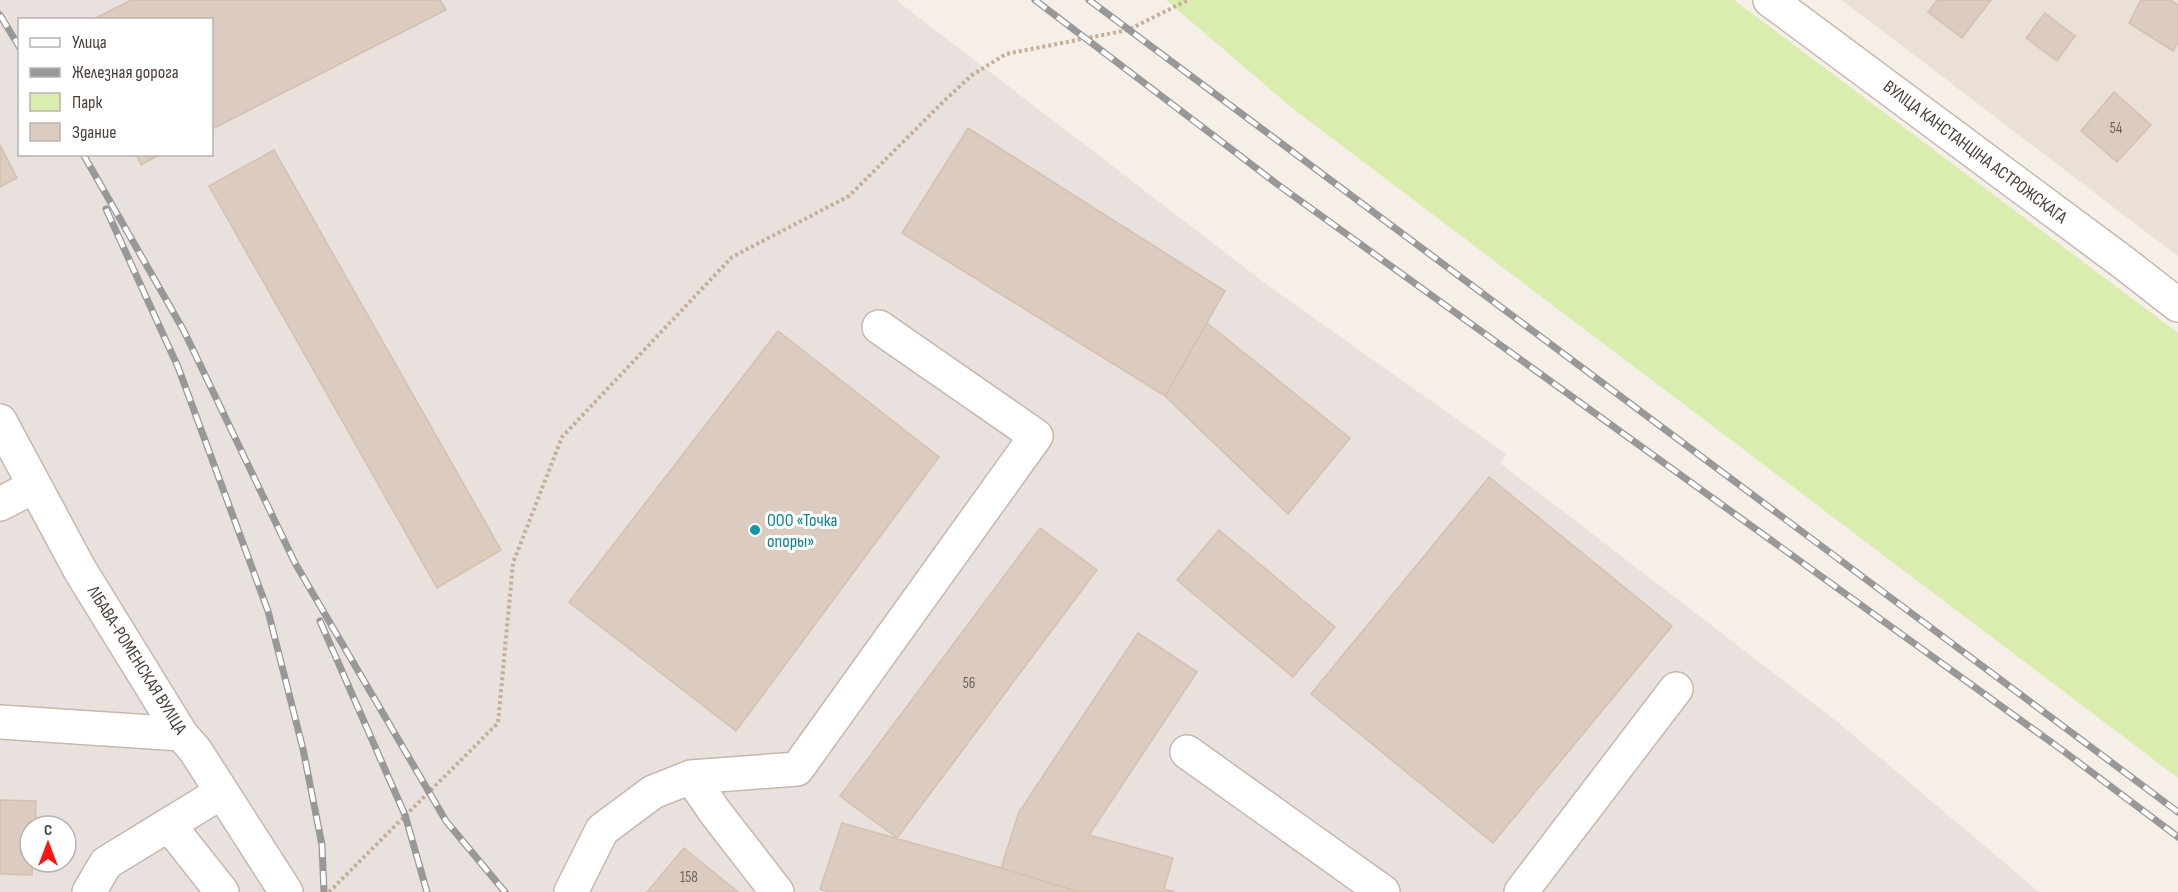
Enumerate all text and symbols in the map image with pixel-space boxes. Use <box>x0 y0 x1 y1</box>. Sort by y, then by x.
legend <box>18 18 213 156</box>
text: Улица <box>72 32 107 53</box>
text: Железная дорога <box>72 62 179 83</box>
street label: ВУЛІЦА КАНСТАНЦІНА АСТРОЖСКАГА <box>1879 76 2071 228</box>
text: Парк <box>72 92 103 113</box>
house number: 54 <box>2110 119 2122 138</box>
text: Здание <box>72 122 117 143</box>
place label: ООО «Точка опоры» <box>767 510 837 552</box>
marker: ООО «Точка опоры» <box>748 523 762 537</box>
street label: ЛІБАВА-РОМЕНСКАЯ ВУЛІЦА <box>82 581 191 738</box>
house number: 56 <box>963 674 975 693</box>
north arrow <box>18 814 78 874</box>
text: С <box>44 821 52 840</box>
house number: 158 <box>680 868 698 887</box>

